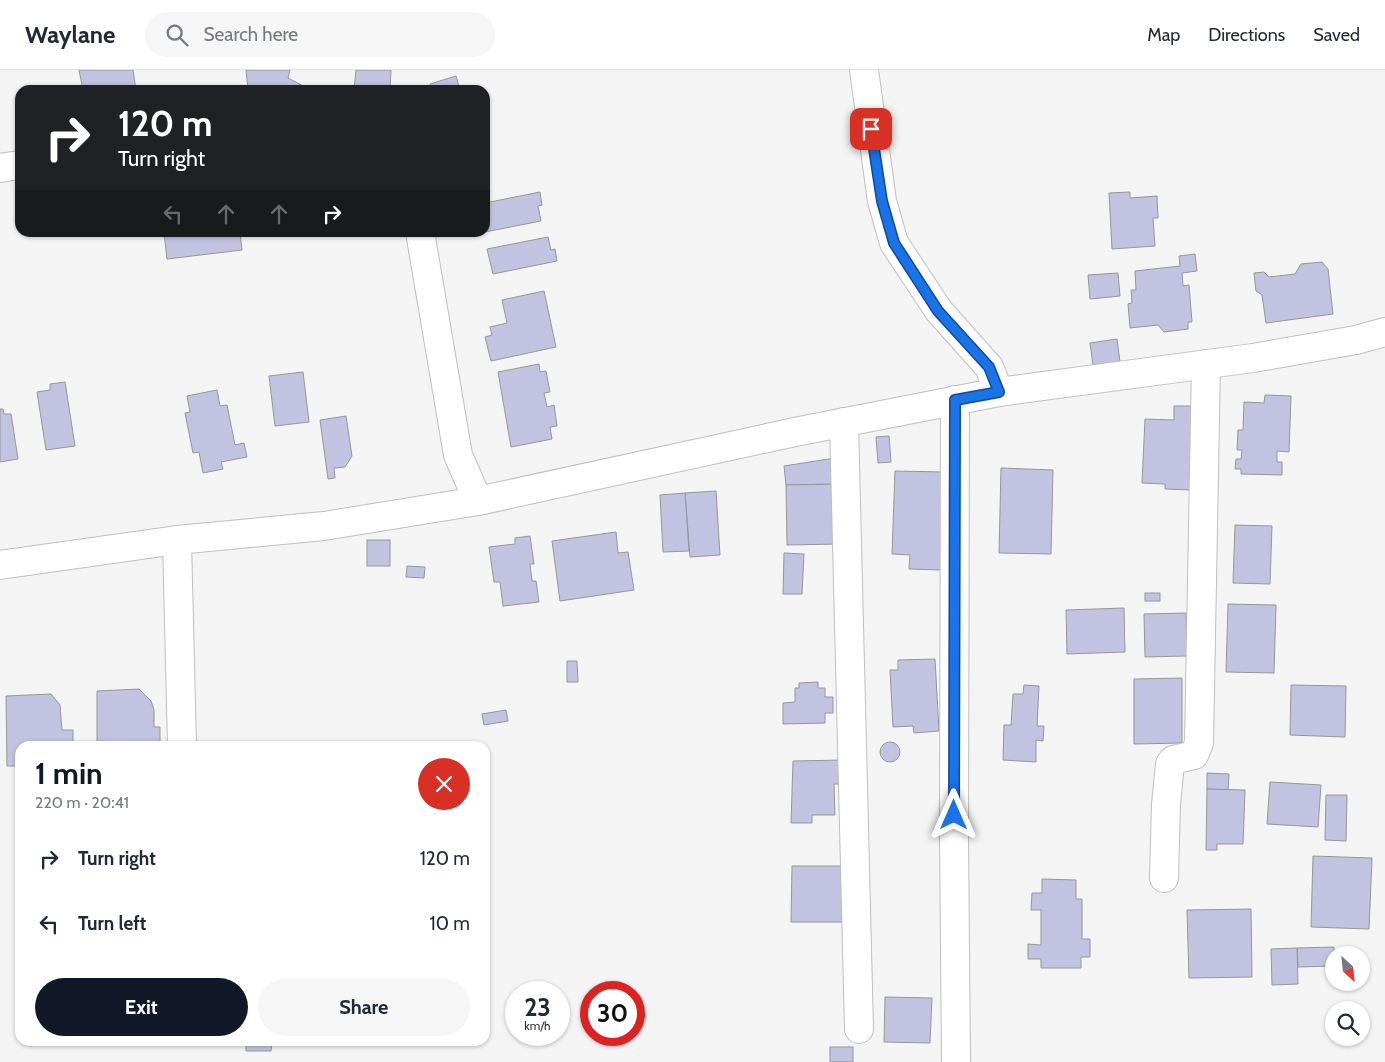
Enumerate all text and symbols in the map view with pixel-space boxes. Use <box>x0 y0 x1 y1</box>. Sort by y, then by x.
search box <box>145 12 495 57</box>
text: Waylane <box>25 20 115 49</box>
icon: search <box>163 21 191 49</box>
text: Search here <box>203 23 298 46</box>
text: Map <box>1147 24 1180 46</box>
text: Directions <box>1208 24 1285 46</box>
text: Saved <box>1313 24 1360 46</box>
text: 120 m <box>118 102 212 145</box>
icon: right <box>35 105 100 170</box>
pin <box>850 108 892 150</box>
icon: arrive <box>857 115 885 143</box>
text: Turn right <box>118 145 205 172</box>
icon: left <box>159 200 187 228</box>
icon: ahead <box>212 200 240 228</box>
icon: ahead <box>265 200 293 228</box>
icon: right <box>318 200 346 228</box>
text: 1 min <box>35 755 103 792</box>
button: close <box>418 758 470 810</box>
position arrow <box>927 788 979 840</box>
text: 220 m · 20:41 <box>35 793 129 812</box>
icon: right <box>35 845 63 873</box>
text: Turn right <box>78 847 156 870</box>
text: 120 m <box>420 847 470 870</box>
icon: left <box>35 910 63 938</box>
text: Turn left <box>78 912 146 935</box>
text: 10 m <box>430 912 470 935</box>
north arrow <box>1325 946 1370 991</box>
map controls <box>1325 946 1370 1046</box>
button: Exit <box>35 978 248 1036</box>
button: Share <box>258 978 470 1036</box>
speed limit sign: 30 <box>580 981 645 1046</box>
text: 23 <box>524 992 551 1022</box>
button: search <box>1325 1001 1370 1046</box>
text: km/h <box>524 1018 551 1033</box>

